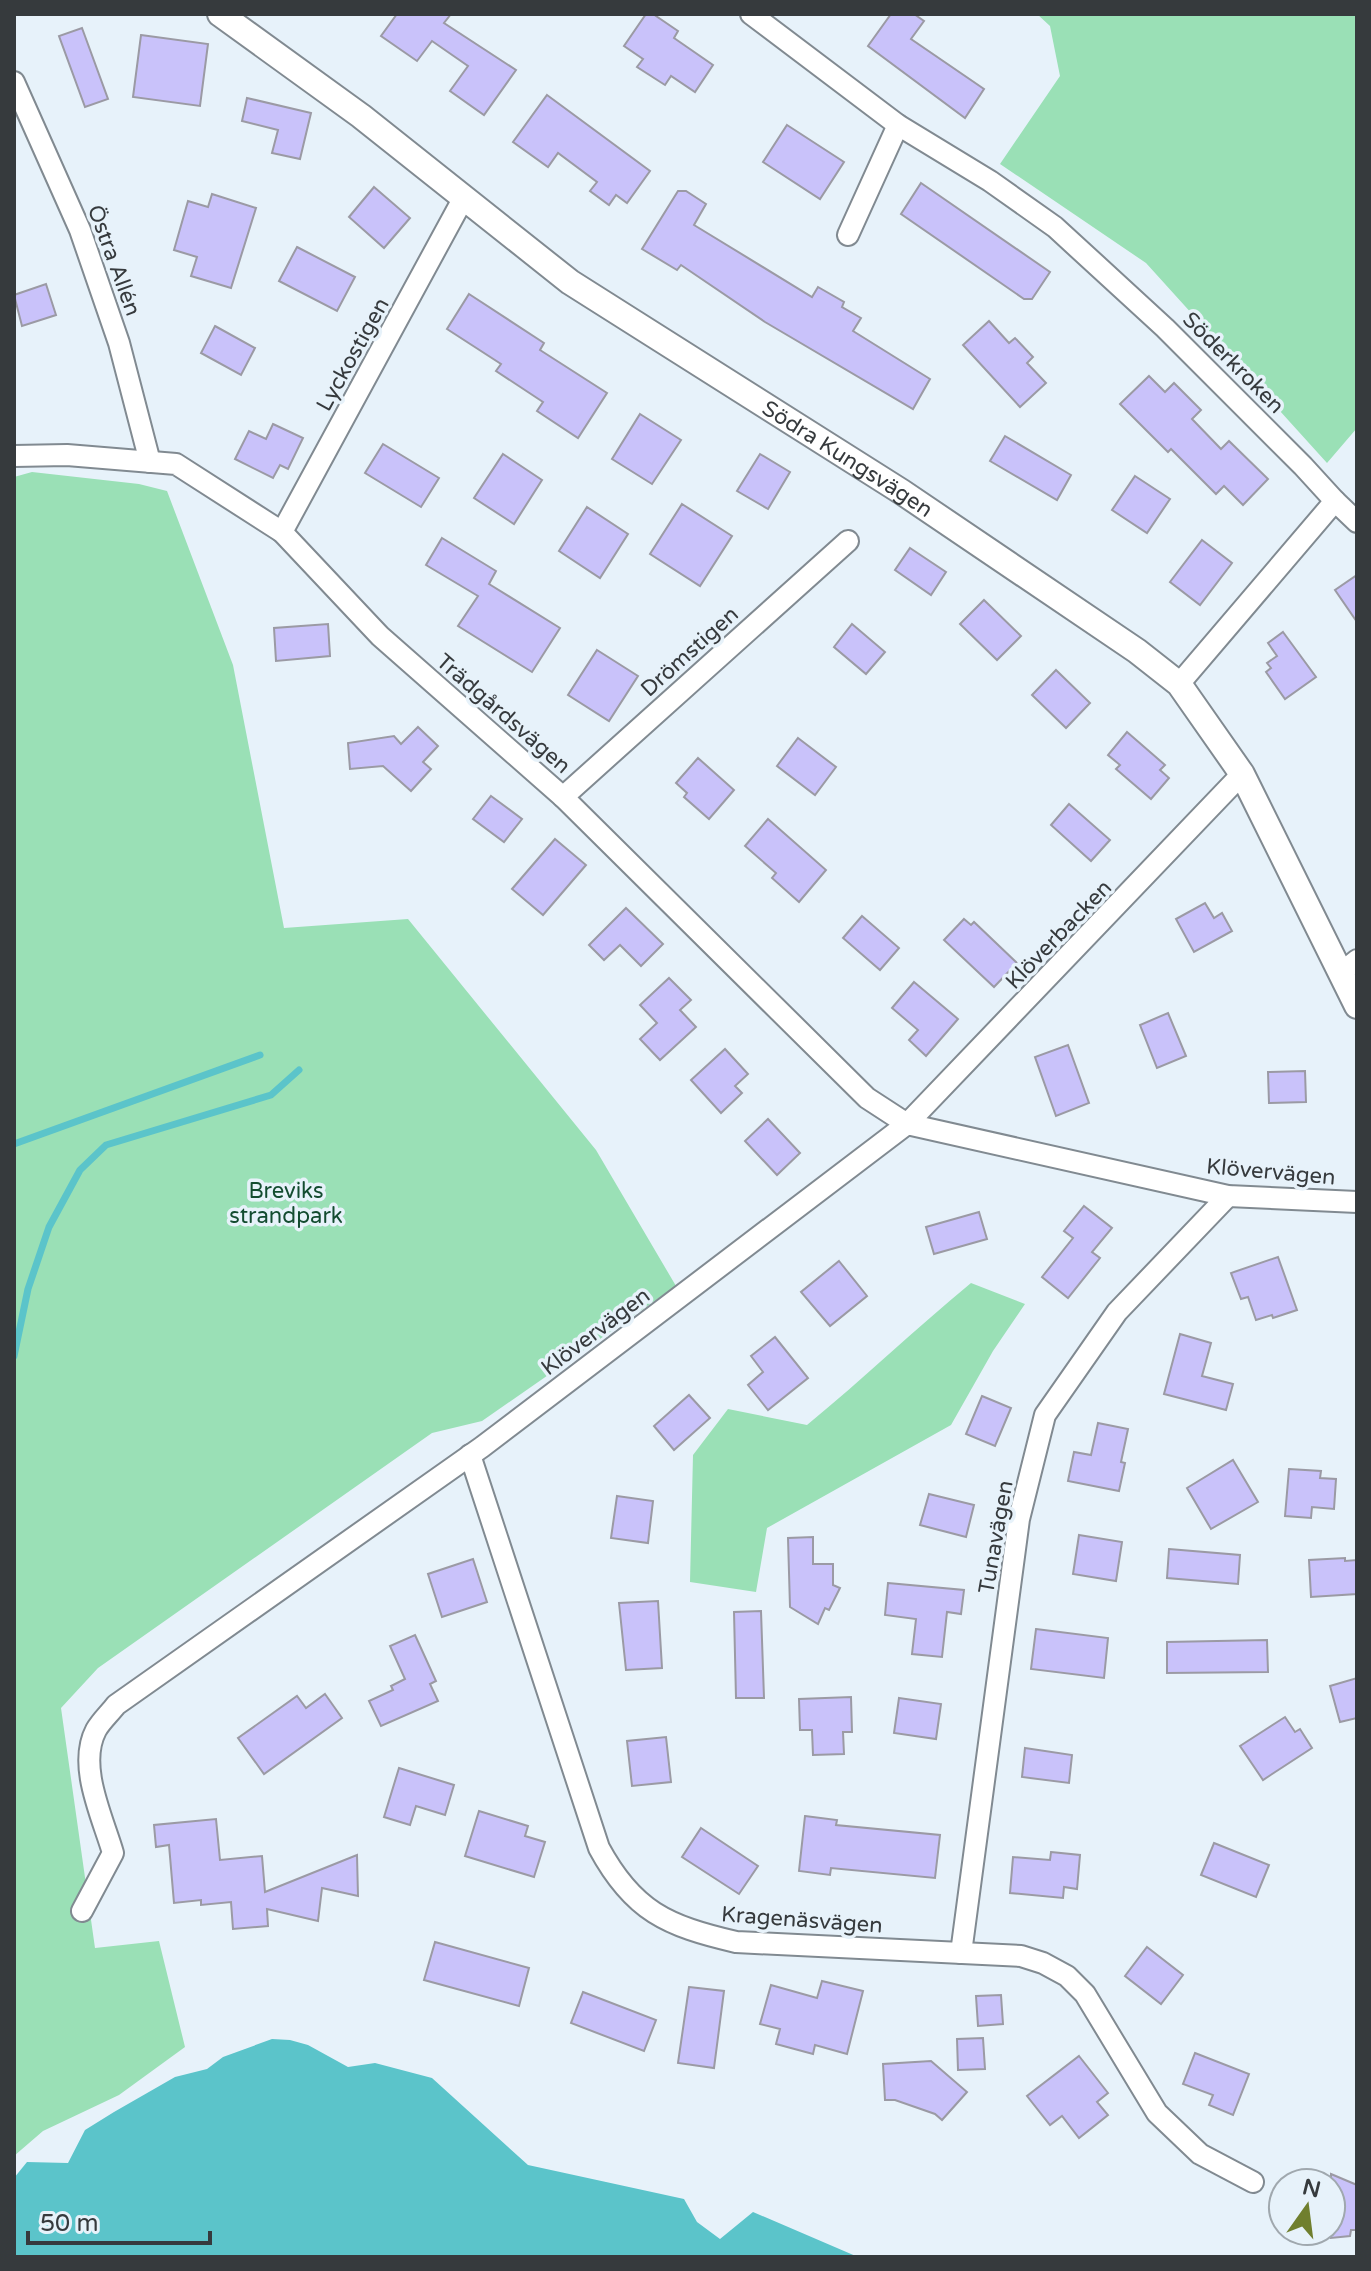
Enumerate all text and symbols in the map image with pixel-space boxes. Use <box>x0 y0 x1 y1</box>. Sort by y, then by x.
street label: Östra Allén <box>82 201 146 319</box>
street label: Lyckostigen <box>311 293 395 416</box>
street label: Söderkroken <box>1177 307 1289 419</box>
street label: Södra Kungsvägen <box>757 395 937 523</box>
street label: Drömstigen <box>636 601 744 702</box>
street label: Trädgårdsvägen <box>431 648 576 779</box>
street label: Klöverbacken <box>1000 875 1117 995</box>
street label: Klövervägen <box>1205 1153 1337 1191</box>
park label: Breviks strandpark <box>229 1178 343 1229</box>
street label: Klövervägen <box>536 1282 655 1381</box>
street label: Tunavägen <box>973 1478 1019 1596</box>
street label: Kragenäsvägen <box>720 1901 884 1939</box>
north arrow <box>1267 2167 1347 2247</box>
text: N <box>1300 2174 1323 2203</box>
scale bar <box>28 2195 210 2245</box>
text: 50 m <box>40 2209 98 2238</box>

